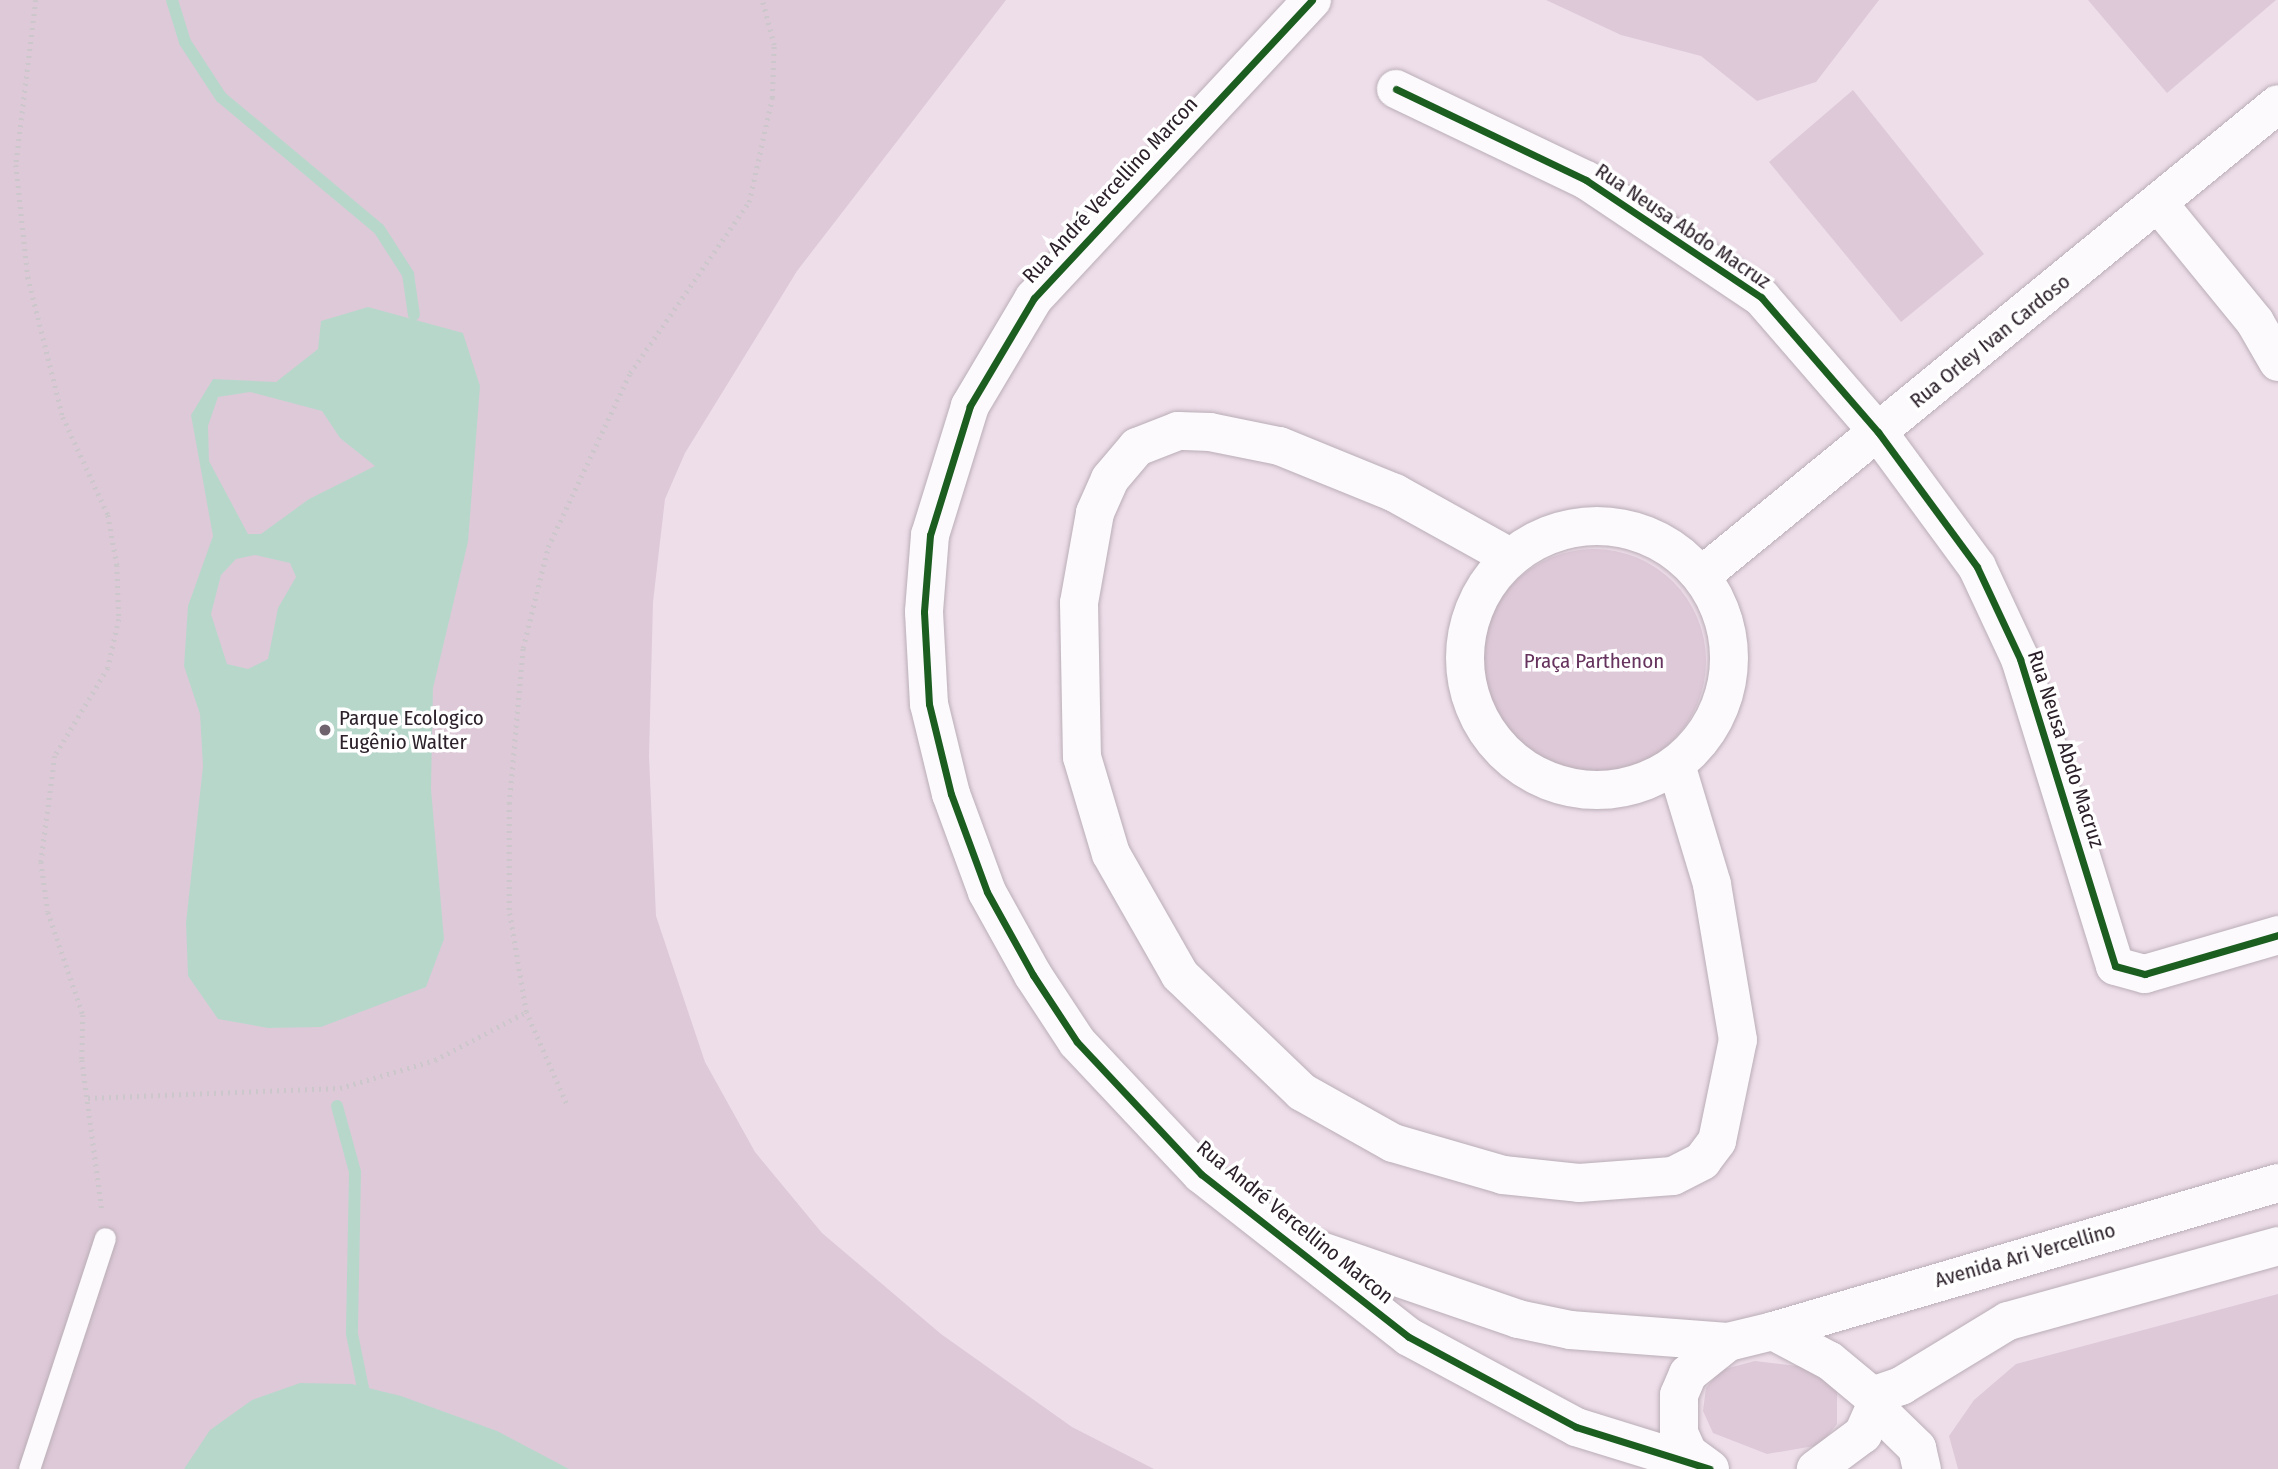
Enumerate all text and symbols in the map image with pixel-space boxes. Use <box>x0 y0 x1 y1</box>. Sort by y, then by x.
street label: Rua André Vercellino Marcon <box>1017 92 1203 288</box>
street label: Rua Neusa Abdo Macruz <box>1591 158 1775 294</box>
street label: Rua Orley Ivan Cardoso <box>1905 269 2075 413</box>
street label: Rua Neusa Abdo Macruz <box>2022 647 2110 851</box>
park label: Praça Parthenon <box>1524 648 1664 674</box>
place label: Parque Ecologico Eugênio Walter <box>339 705 484 755</box>
marker: Parque Ecologico Eugênio Walter <box>317 722 333 738</box>
street label: Rua André Vercellino Marcon <box>1192 1135 1398 1309</box>
street label: Avenida Ari Vercellino <box>1932 1217 2118 1293</box>

